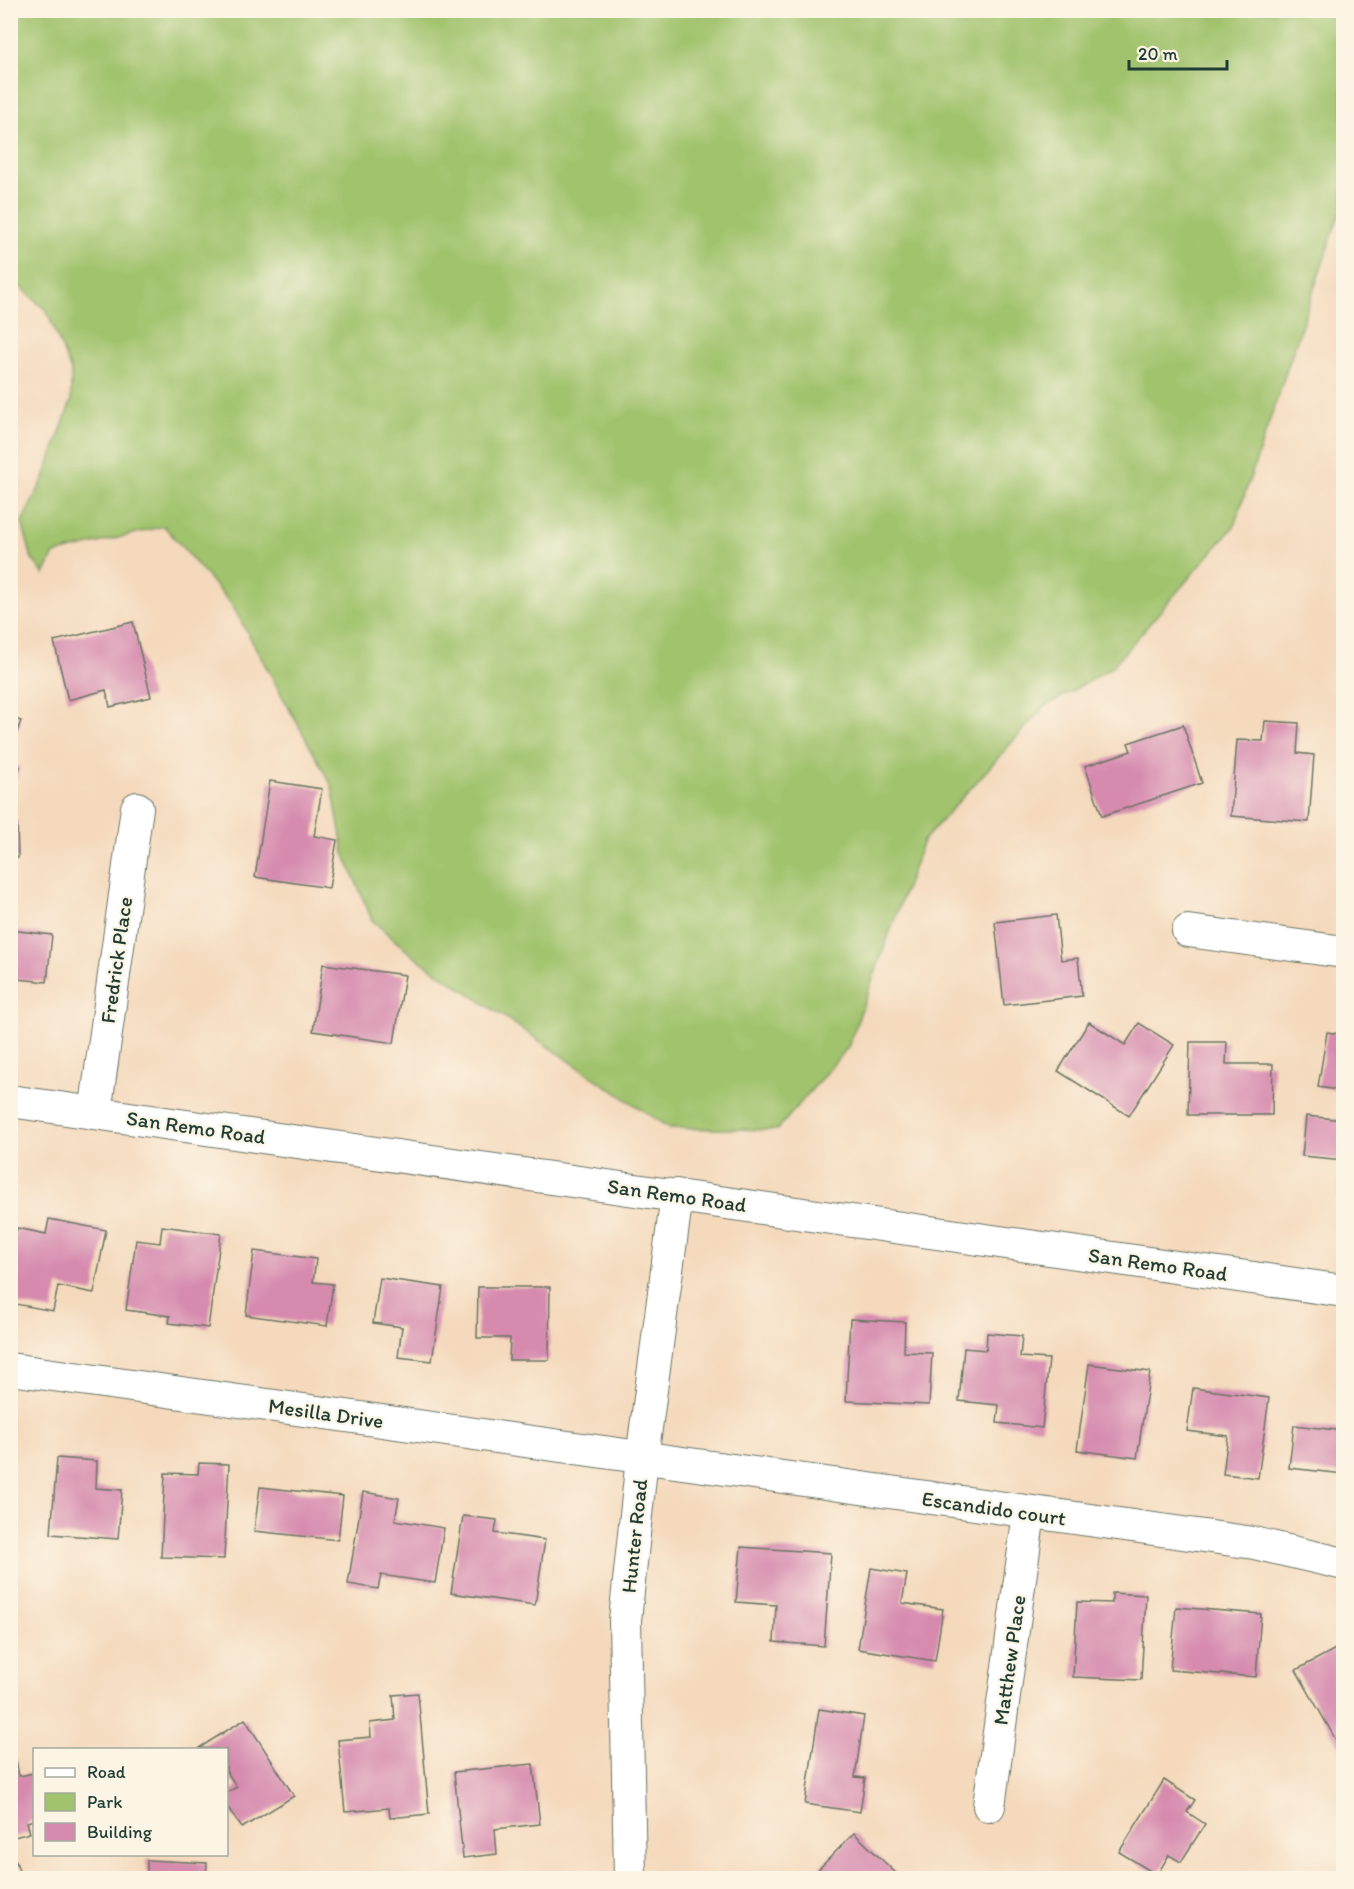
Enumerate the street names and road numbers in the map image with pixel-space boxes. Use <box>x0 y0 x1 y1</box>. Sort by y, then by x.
street label: Fredrick Place <box>95 895 137 1025</box>
street label: San Remo Road <box>125 1105 268 1149</box>
street label: San Remo Road <box>606 1173 749 1217</box>
street label: San Remo Road <box>1087 1242 1230 1286</box>
street label: Mesilla Drive <box>267 1393 385 1433</box>
street label: Hunter Road <box>616 1477 652 1594</box>
street label: Escandido court <box>920 1486 1068 1531</box>
street label: Matthew Place <box>987 1593 1031 1727</box>

